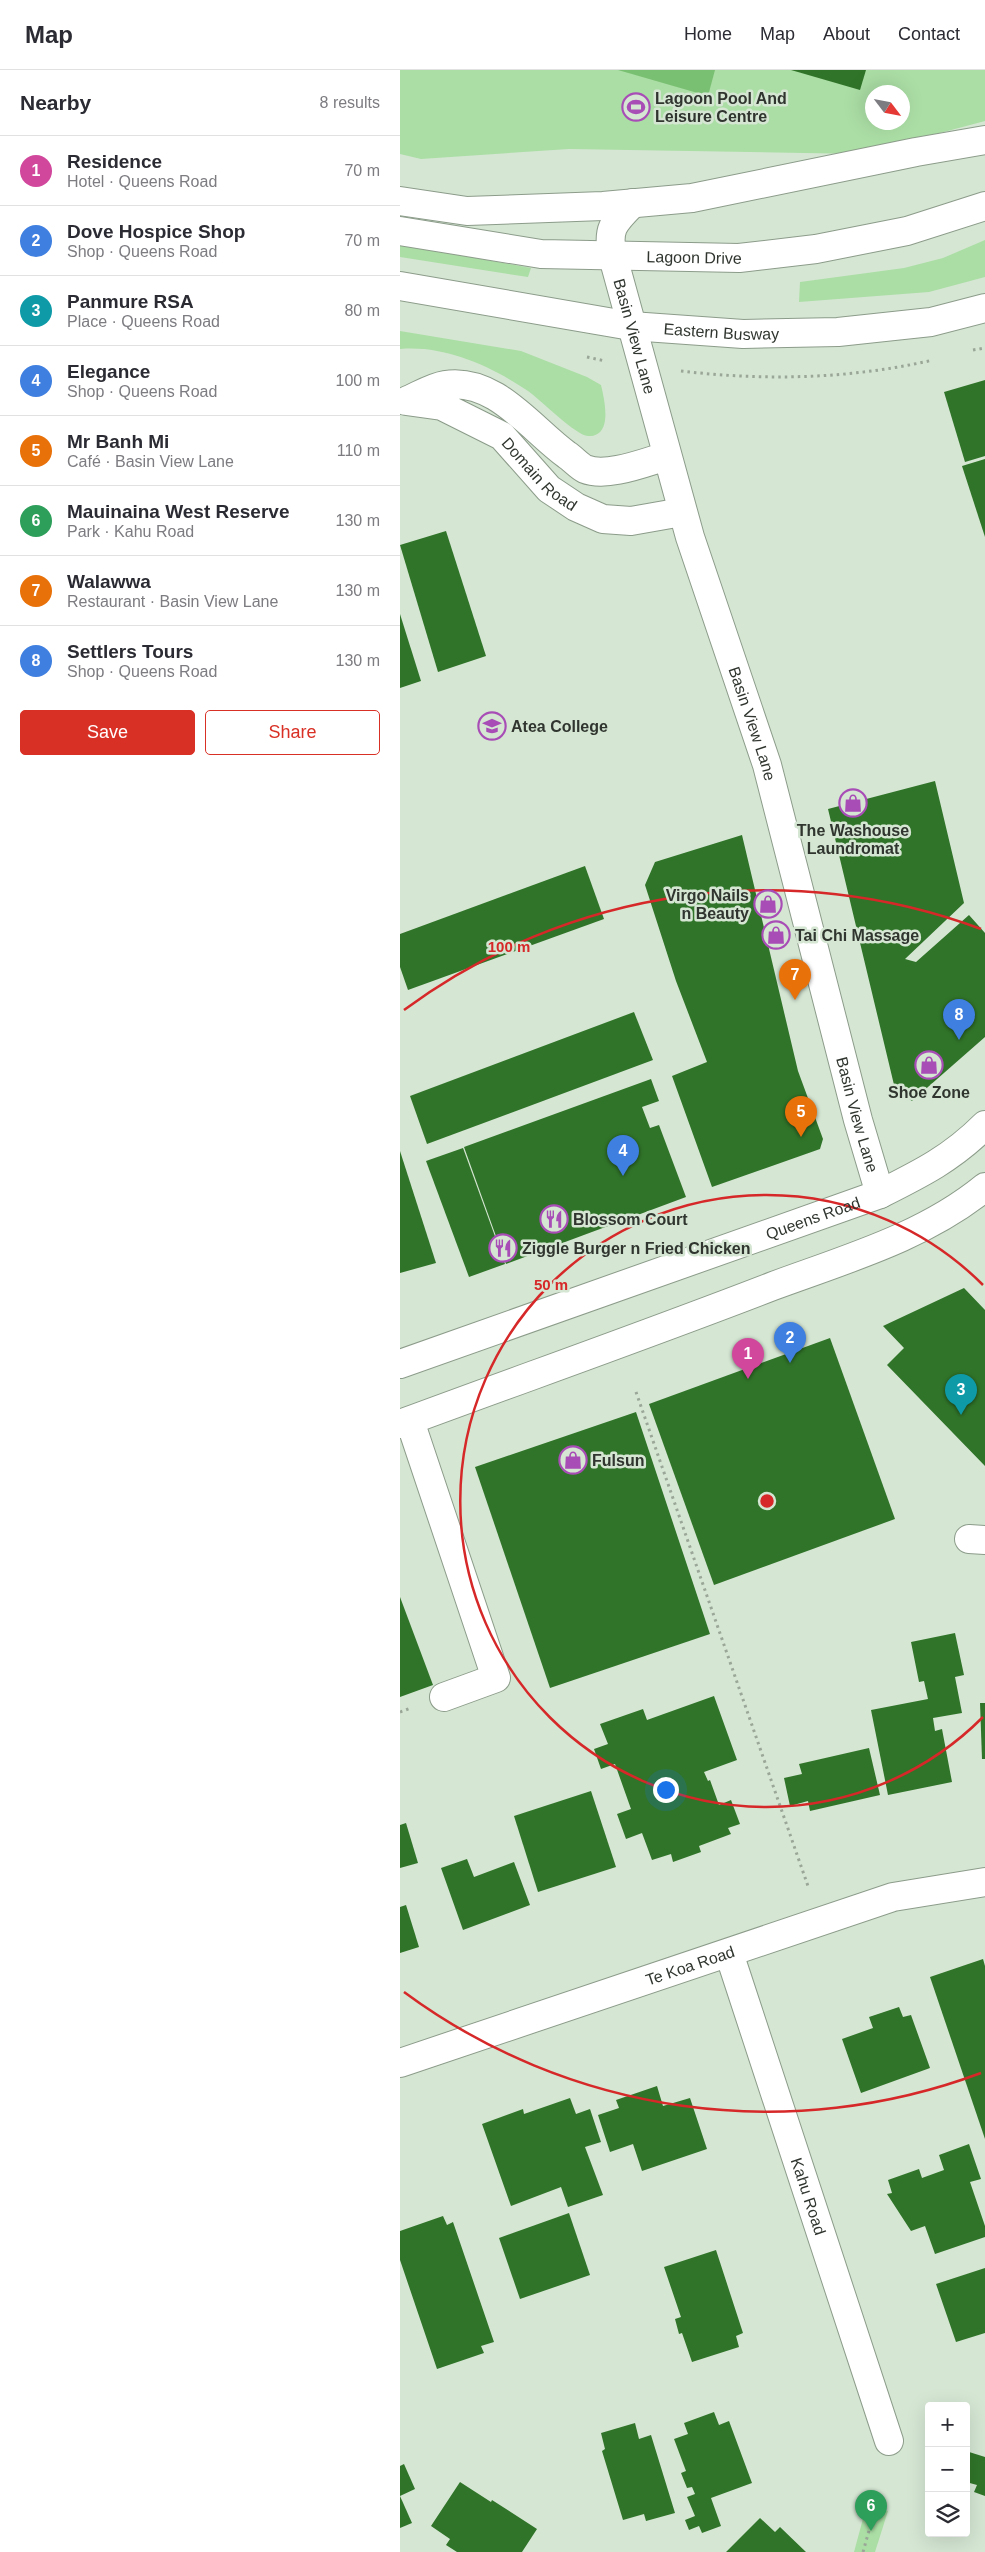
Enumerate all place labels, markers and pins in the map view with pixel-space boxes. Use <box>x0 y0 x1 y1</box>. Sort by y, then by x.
place label: Lagoon Pool And Leisure Centre <box>655 90 787 125</box>
sports icon: Lagoon Pool And Leisure Centre <box>621 92 651 122</box>
school or university icon: Atea College <box>477 711 507 741</box>
place label: Atea College <box>511 718 608 735</box>
shop icon: The Washouse Laundromat <box>838 788 868 818</box>
place label: The Washouse Laundromat <box>797 822 909 857</box>
place label: Virgo Nails n Beauty <box>666 887 749 922</box>
shop icon: Virgo Nails n Beauty <box>753 889 783 919</box>
shop icon: Tai Chi Massage <box>761 920 791 950</box>
place label: Tai Chi Massage <box>795 927 919 944</box>
pin: 7 <box>779 959 811 1000</box>
pin: 8 <box>943 999 975 1040</box>
shop icon: Shoe Zone <box>914 1050 944 1080</box>
place label: Shoe Zone <box>888 1084 970 1101</box>
pin: 5 <box>785 1096 817 1137</box>
pin: 4 <box>607 1135 639 1176</box>
restaurant icon: Blossom Court <box>539 1204 569 1234</box>
place label: Blossom Court <box>573 1211 688 1228</box>
restaurant icon: Ziggle Burger n Fried Chicken <box>488 1233 518 1263</box>
place label: Ziggle Burger n Fried Chicken <box>522 1240 750 1257</box>
pin: 2 <box>774 1322 806 1363</box>
pin: 1 <box>732 1338 764 1379</box>
pin: 3 <box>945 1374 977 1415</box>
shop icon: Fulsun <box>558 1445 588 1475</box>
place label: Fulsun <box>592 1452 644 1469</box>
centre of rings <box>758 1492 776 1510</box>
pin: 6 <box>855 2490 887 2531</box>

